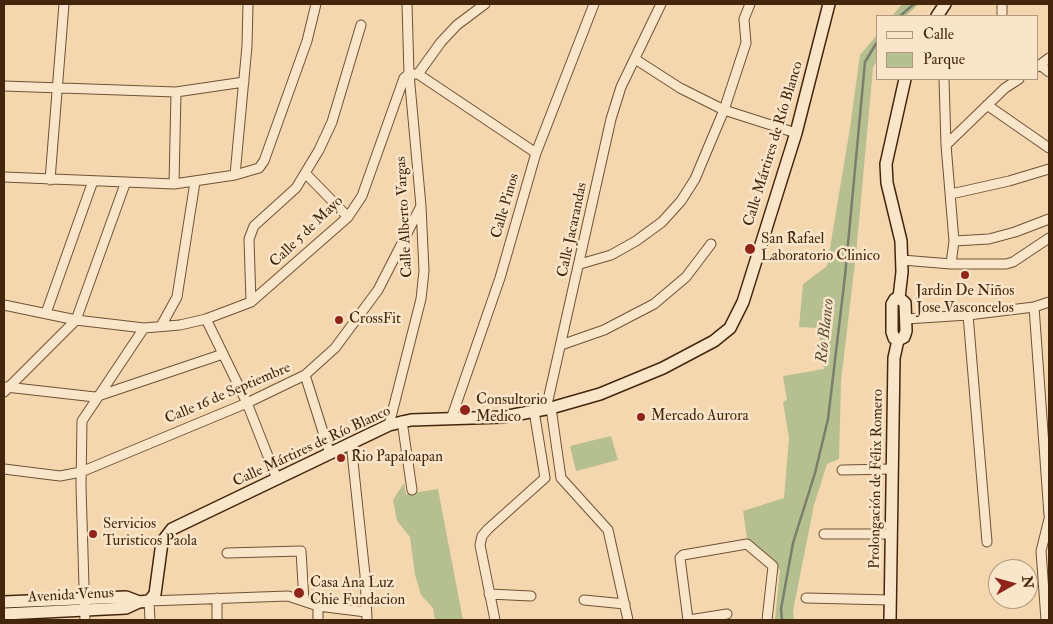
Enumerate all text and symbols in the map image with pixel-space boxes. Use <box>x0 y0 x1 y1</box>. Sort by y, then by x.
legend <box>876 15 1038 80</box>
text: Calle <box>923 25 954 44</box>
text: Parque <box>923 50 965 69</box>
street label: Calle Mártires de Río Blanco <box>740 59 808 229</box>
street label: Calle Alberto Vargas <box>393 156 417 278</box>
street label: Calle Pinos <box>488 171 524 241</box>
street label: Calle Jacarandas <box>554 181 592 279</box>
street label: Calle 5 de Mayo <box>267 193 347 271</box>
place label: San Rafael Laboratorio Clinico <box>761 231 880 266</box>
marker: San Rafael Laboratorio Clinico <box>743 242 757 256</box>
marker: Jardin De Niños Jose Vasconcelos <box>959 269 971 281</box>
place label: Jardin De Niños Jose Vasconcelos <box>916 283 1014 318</box>
water label: Río Blanco <box>813 298 839 364</box>
place label: CrossFit <box>349 311 401 329</box>
marker: CrossFit <box>333 314 345 326</box>
street label: Calle 16 de Septiembre <box>162 359 294 429</box>
street label: Prolongación de Félix Romero <box>866 389 888 569</box>
place label: Consultorio Medico <box>476 392 547 427</box>
street label: Calle Mártires de Río Blanco <box>230 403 394 491</box>
marker: Consultorio Medico <box>458 403 472 417</box>
place label: Mercado Aurora <box>651 408 749 426</box>
marker: Mercado Aurora <box>635 411 647 423</box>
place label: Rio Papaloapan <box>351 449 443 467</box>
marker: Rio Papaloapan <box>335 452 347 464</box>
place label: Servicios Turisticos Paola <box>103 516 197 551</box>
marker: Servicios Turisticos Paola <box>87 528 99 540</box>
north arrow <box>988 559 1038 609</box>
place label: Casa Ana Luz Chie Fundacion <box>310 575 405 610</box>
text: N <box>1018 575 1037 589</box>
street label: Avenida Venus <box>27 585 115 607</box>
marker: Casa Ana Luz Chie Fundacion <box>292 586 306 600</box>

